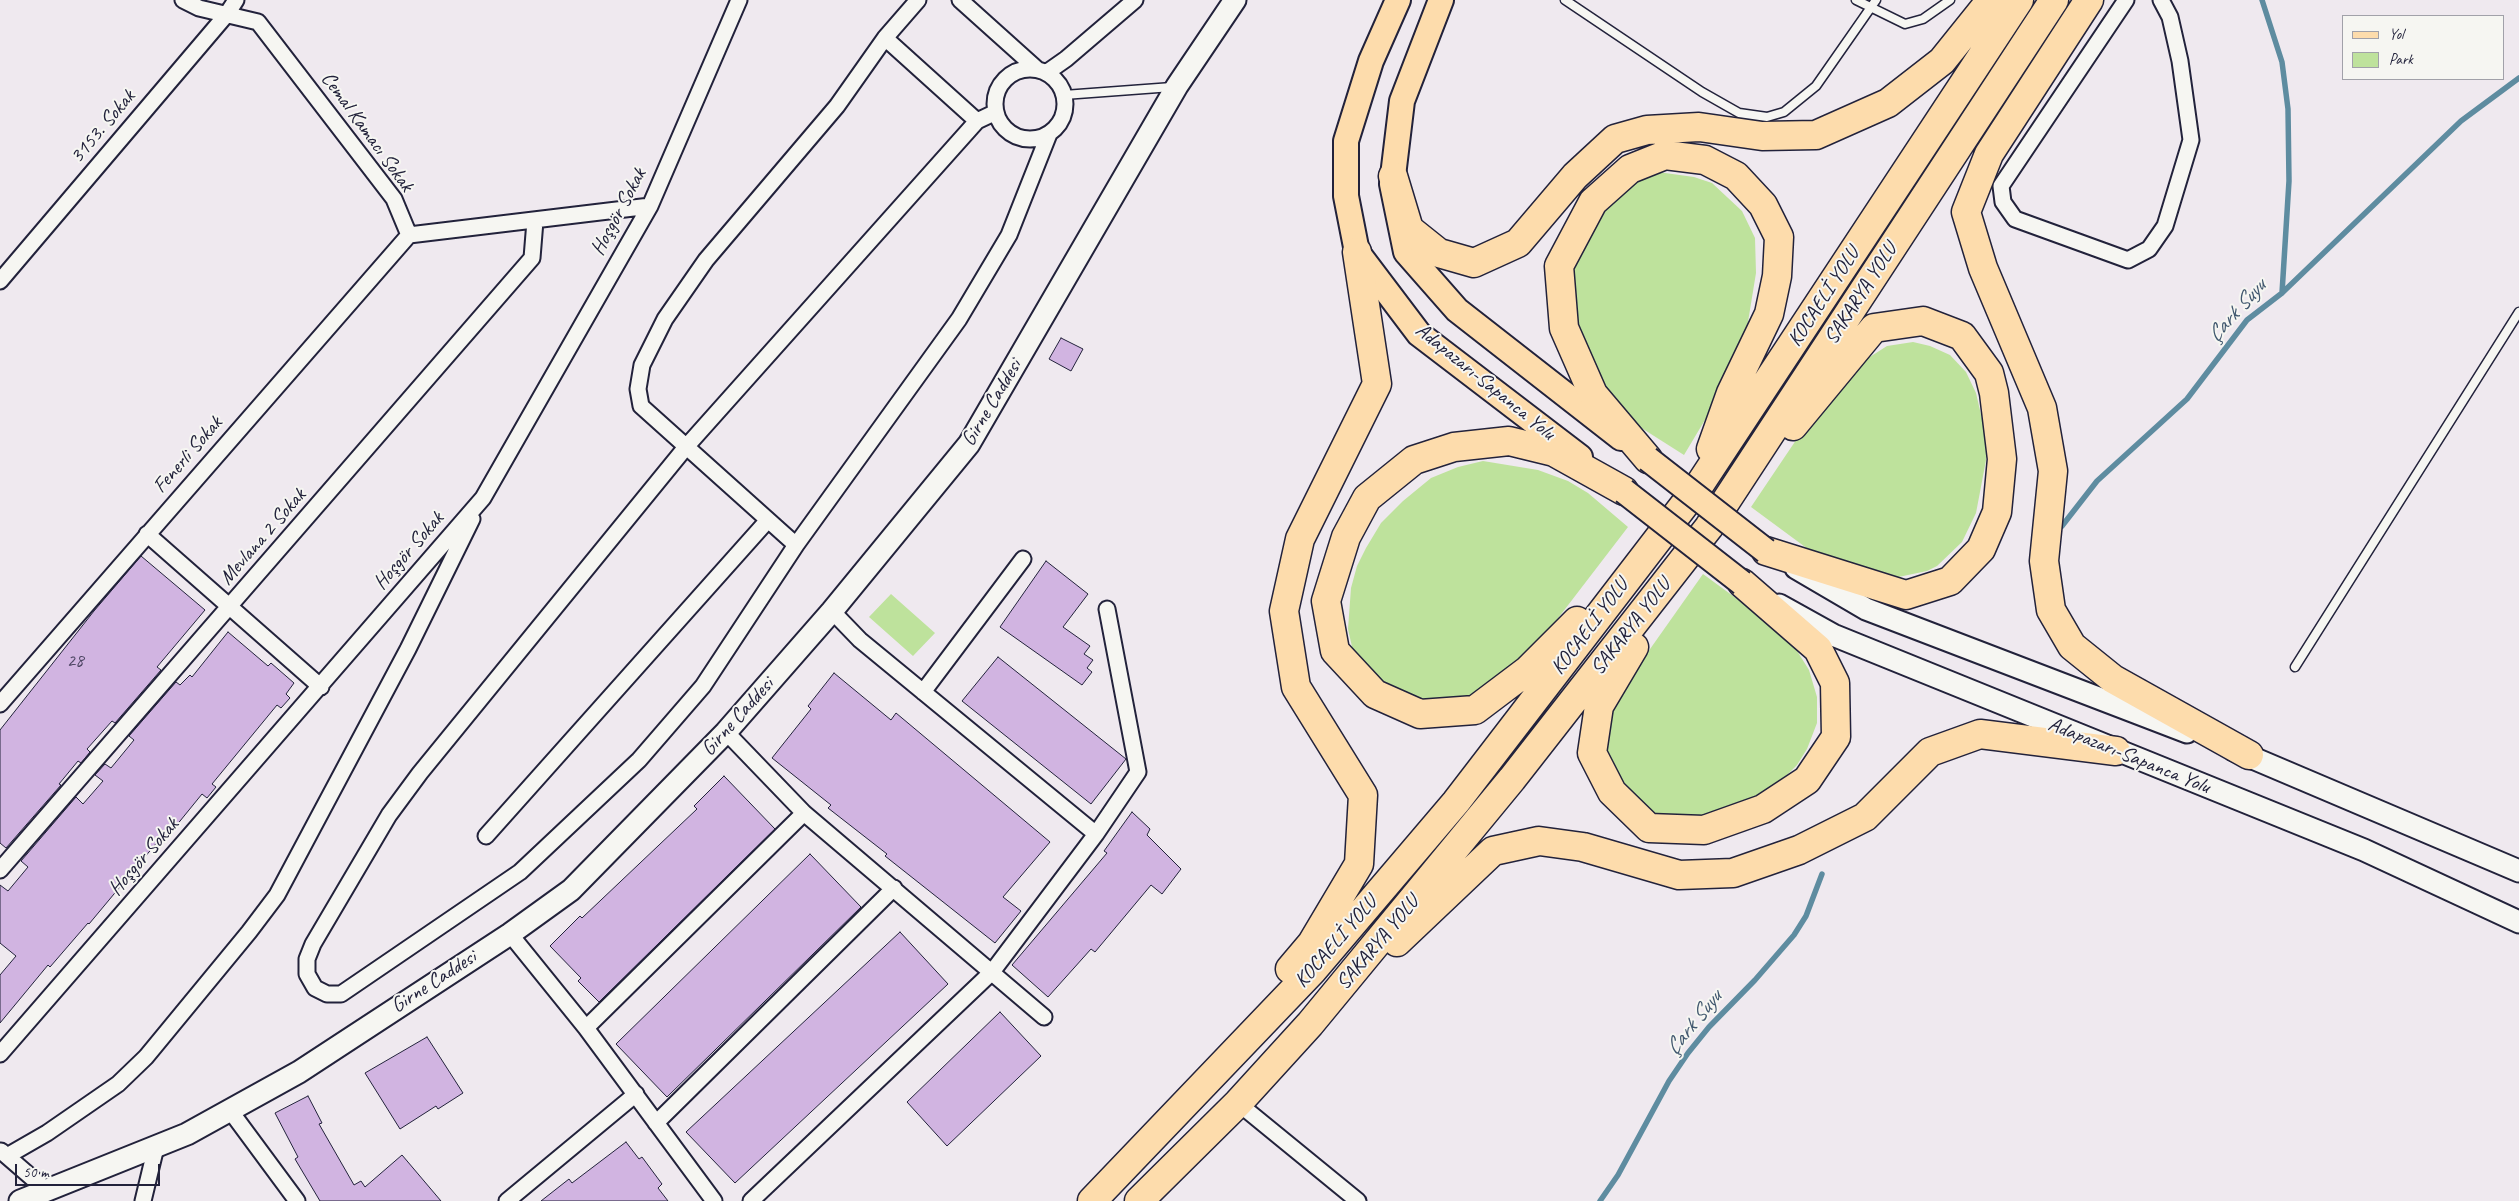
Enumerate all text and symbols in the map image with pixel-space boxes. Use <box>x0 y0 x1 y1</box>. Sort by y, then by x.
legend <box>2342 15 2504 80</box>
text: Yol <box>2389 25 2404 44</box>
text: Park <box>2389 50 2413 69</box>
street label: Cemal Kamacı Sokak <box>315 67 419 197</box>
street label: 3153. Sokak <box>65 85 141 169</box>
street label: Hoşgör Sokak <box>586 164 652 260</box>
street label: SAKARYA YOLU <box>1819 239 1903 349</box>
street label: KOCAELİ YOLU <box>1783 243 1865 351</box>
water label: Çark Suyu <box>2202 274 2272 348</box>
street label: Adapazarı-Sapanca Yolu <box>1410 318 1560 446</box>
street label: Girne Caddesi <box>956 355 1028 451</box>
street label: Fenerli Sokak <box>148 411 228 499</box>
street label: Mevlana 2 Sokak <box>214 484 312 590</box>
street label: Hoşgör Sokak <box>368 507 450 595</box>
street label: KOCAELİ YOLU <box>1546 574 1634 680</box>
street label: SAKARYA YOLU <box>1586 574 1676 680</box>
house number: 28 <box>66 650 84 672</box>
street label: Girne Caddesi <box>696 673 780 761</box>
street label: Adapazarı-Sapanca Yolu <box>2044 712 2214 800</box>
street label: Hoşgör Sokak <box>103 813 185 901</box>
street label: KOCAELİ YOLU <box>1289 891 1383 993</box>
street label: SAKARYA YOLU <box>1331 891 1425 995</box>
street label: Girne Caddesi <box>387 945 481 1019</box>
water label: Çark Suyu <box>1660 985 1728 1061</box>
scale bar <box>18 1154 162 1186</box>
text: 50 m <box>23 1163 49 1182</box>

